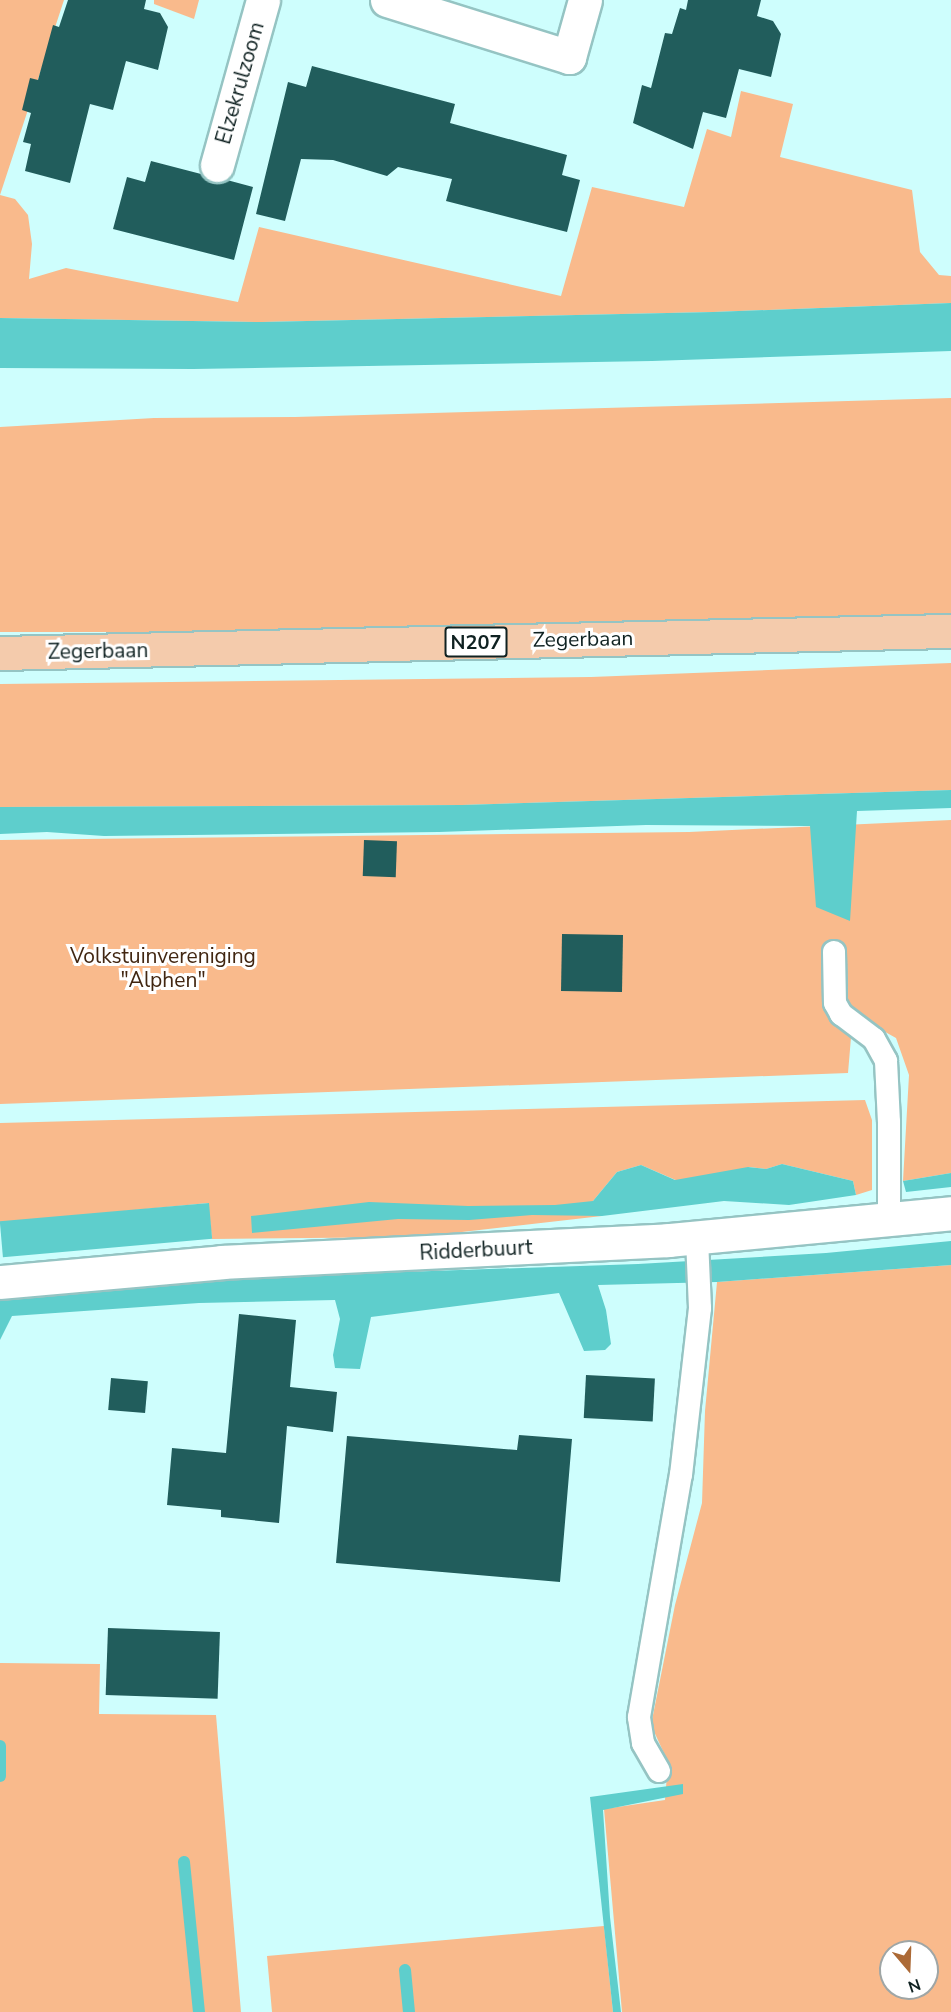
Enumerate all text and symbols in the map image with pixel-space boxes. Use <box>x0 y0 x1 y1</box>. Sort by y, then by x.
street label: Elzekrulzoom <box>211 19 269 147</box>
road number: N207 <box>444 625 508 659</box>
street label: Zegerbaan <box>532 626 634 652</box>
street label: Zegerbaan <box>47 638 149 664</box>
park label: Volkstuinvereniging "Alphen" <box>70 943 256 993</box>
street label: Ridderbuurt <box>419 1234 533 1266</box>
north arrow <box>879 1940 939 2000</box>
text: N <box>905 1973 923 1997</box>

